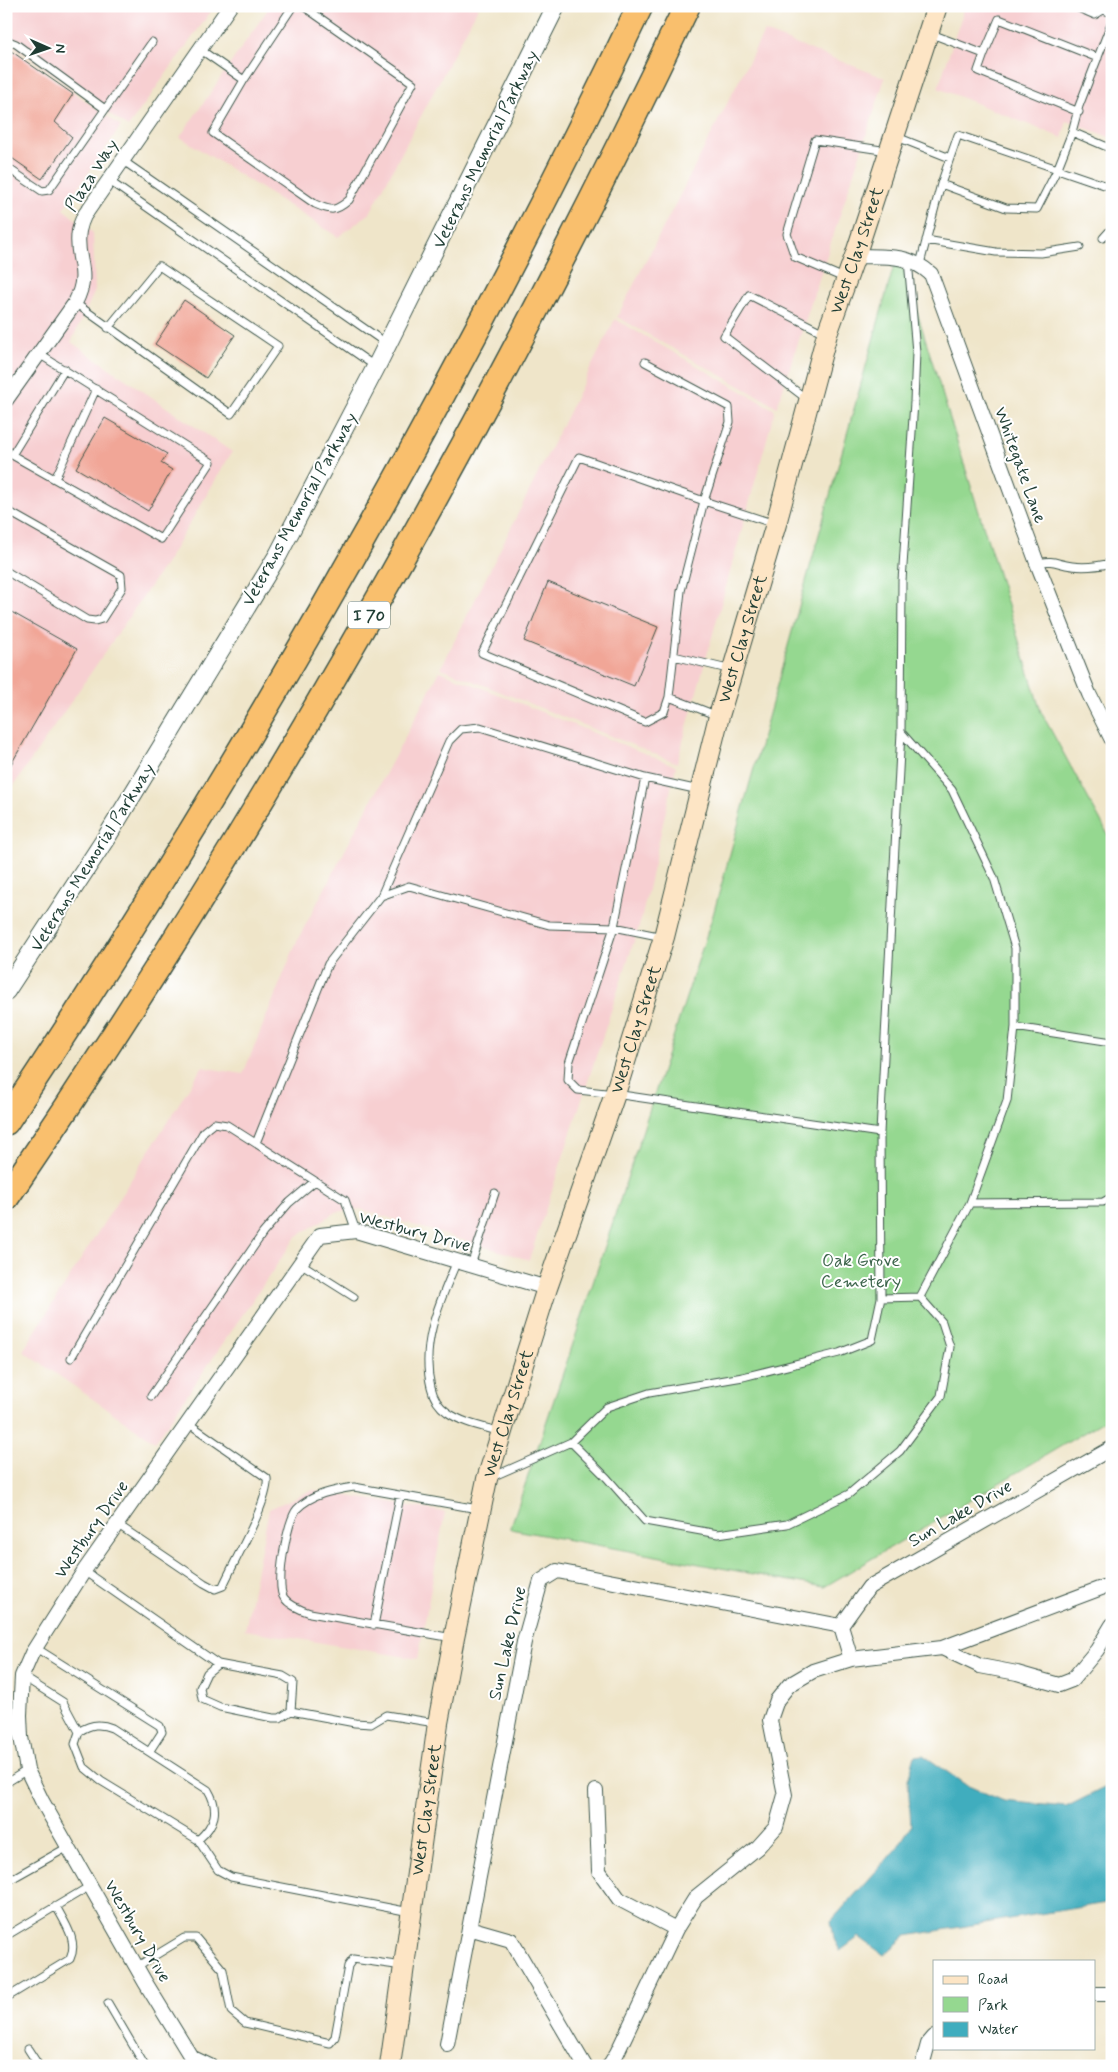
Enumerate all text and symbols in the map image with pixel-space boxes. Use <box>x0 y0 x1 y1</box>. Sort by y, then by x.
north arrow <box>22 22 72 72</box>
text: N <box>51 43 69 53</box>
street label: Veterans Memorial Parkway <box>427 46 544 253</box>
street label: Plaza Way <box>59 135 124 217</box>
street label: West Clay Street <box>824 183 890 317</box>
street label: Whitegate Lane <box>988 404 1052 527</box>
street label: Veterans Memorial Parkway <box>237 408 363 611</box>
street label: West Clay Street <box>713 571 774 706</box>
road number: I 70 <box>348 602 390 628</box>
street label: Veterans Memorial Parkway <box>25 759 161 956</box>
street label: West Clay Street <box>605 962 668 1096</box>
street label: Westbury Drive <box>356 1206 473 1258</box>
park label: Oak Grove Cemetery <box>821 1249 901 1294</box>
street label: West Clay Street <box>477 1346 540 1481</box>
street label: Sun Lake Drive <box>904 1474 1017 1553</box>
street label: Westbury Drive <box>49 1476 135 1583</box>
street label: Sun Lake Drive <box>483 1584 533 1702</box>
street label: West Clay Street <box>406 1742 448 1877</box>
street label: Westbury Drive <box>98 1876 176 1987</box>
legend <box>933 1960 1096 2050</box>
text: Road <box>978 1970 1008 1990</box>
text: Park <box>978 1996 1008 2016</box>
text: Water <box>978 2020 1018 2040</box>

